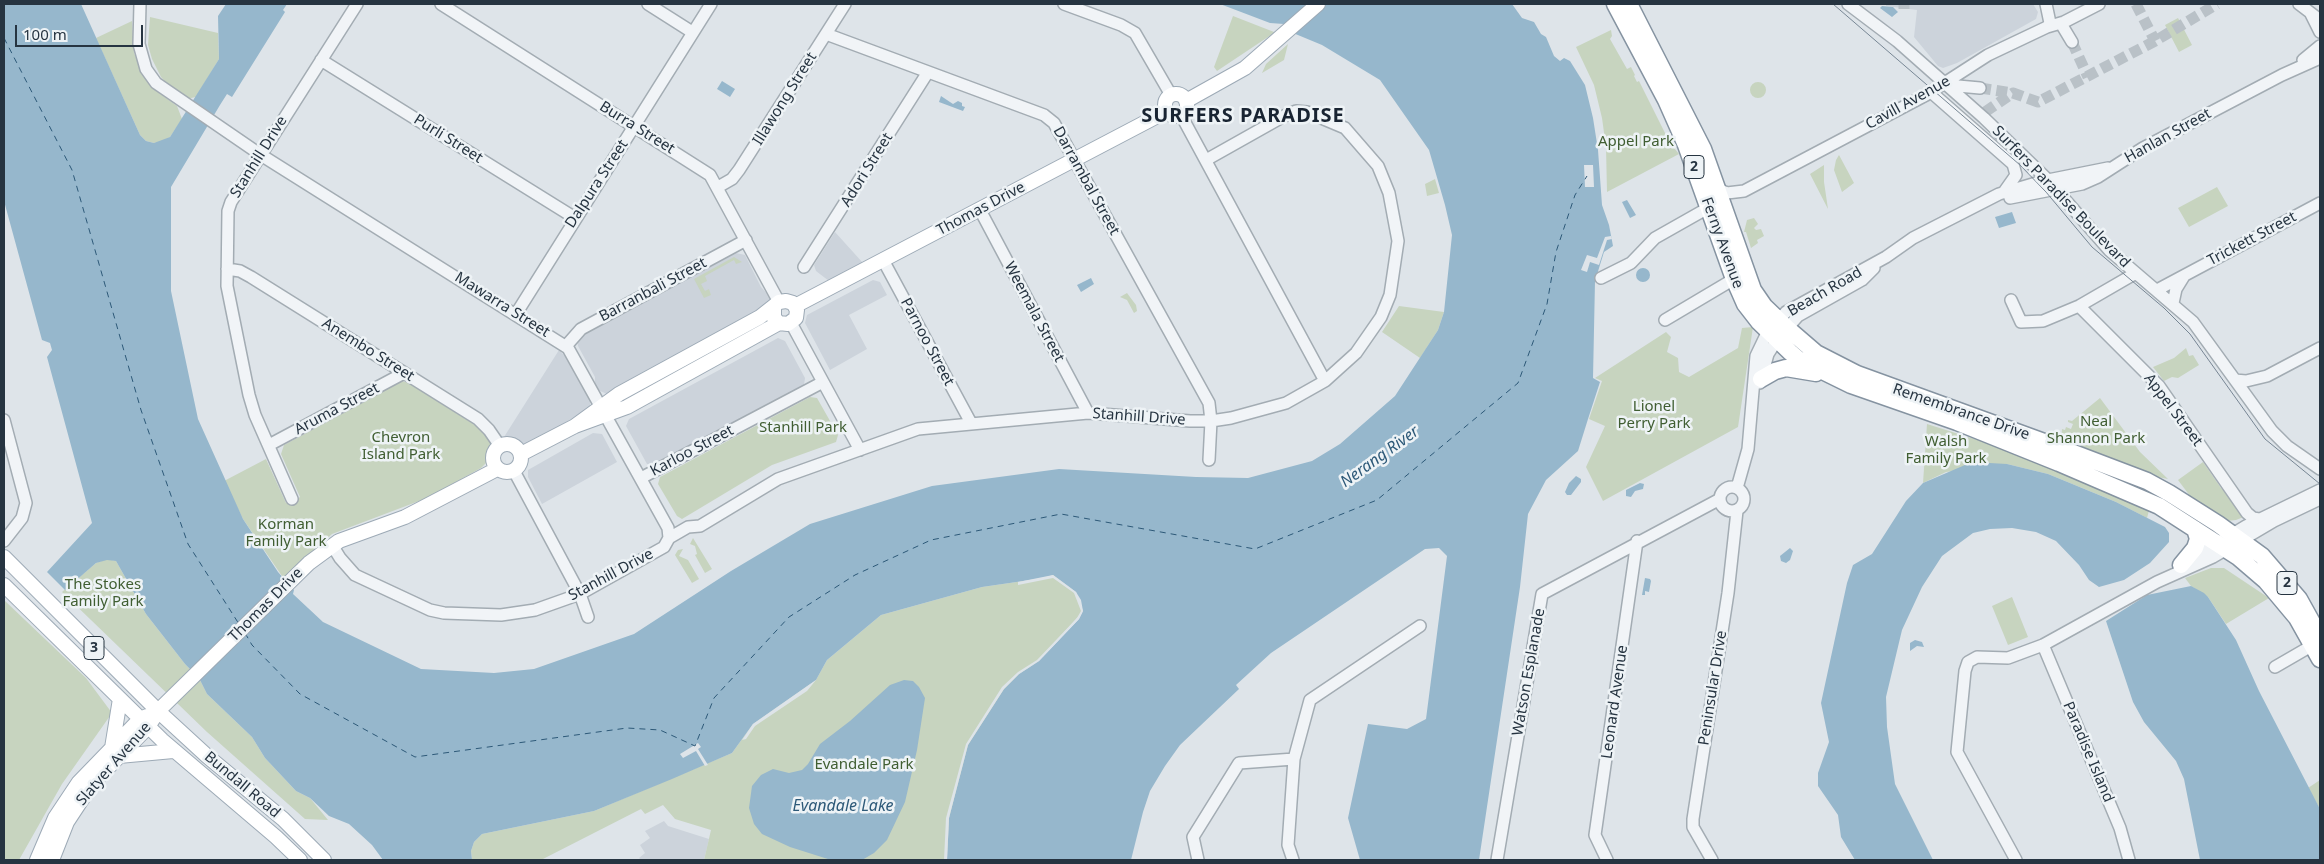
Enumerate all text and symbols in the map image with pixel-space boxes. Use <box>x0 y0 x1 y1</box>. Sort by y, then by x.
scale bar <box>18 15 145 47</box>
text: 100 m <box>23 24 67 44</box>
street label: Illawong Street <box>749 49 821 149</box>
street label: Cavill Avenue <box>1863 72 1953 134</box>
street label: Burra Street <box>596 98 678 158</box>
district label: SURFERS PARADISE <box>1139 104 1347 128</box>
street label: Hanlan Street <box>2122 105 2214 167</box>
street label: Purli Street <box>410 111 486 167</box>
street label: Stanhill Drive <box>227 113 291 201</box>
street label: Surfers Paradise Boulevard <box>1988 122 2134 272</box>
street label: Darrambal Street <box>1049 124 1123 238</box>
street label: Adori Street <box>837 130 897 210</box>
park label: Appel Park <box>1598 133 1674 151</box>
street label: Dalpura Street <box>562 136 632 232</box>
road number: 2 <box>1684 156 1704 178</box>
street label: Thomas Drive <box>934 178 1028 240</box>
street label: Ferny Avenue <box>1697 195 1747 291</box>
street label: Trickett Street <box>2205 208 2299 270</box>
street label: Barranbali Street <box>596 254 710 326</box>
street label: Weemala Street <box>1000 259 1068 365</box>
street label: Beach Road <box>1785 263 1865 321</box>
street label: Mawarra Street <box>451 269 553 341</box>
street label: Parnoo Street <box>896 295 958 389</box>
street label: Anembo Street <box>319 314 417 386</box>
street label: Appel Street <box>2140 370 2206 450</box>
street label: Aruma Street <box>292 379 382 439</box>
street label: Remembrance Drive <box>1890 380 2032 444</box>
park label: Lionel Perry Park <box>1617 398 1691 433</box>
street label: Stanhill Drive <box>1092 405 1186 429</box>
park label: Neal Shannon Park <box>2047 413 2145 448</box>
park label: Stanhill Park <box>759 419 847 437</box>
street label: Karloo Street <box>647 422 737 480</box>
water label: Nerang River <box>1337 422 1423 492</box>
park label: Chevron Island Park <box>362 429 440 464</box>
park label: Walsh Family Park <box>1905 433 1987 468</box>
park label: Korman Family Park <box>245 516 327 551</box>
street label: Stanhill Drive <box>566 545 656 605</box>
street label: Thomas Drive <box>225 564 307 646</box>
road number: 2 <box>2277 572 2297 594</box>
park label: The Stokes Family Park <box>62 576 144 611</box>
street label: Watson Esplanade <box>1509 607 1549 737</box>
street label: Peninsular Drive <box>1695 629 1731 747</box>
road number: 3 <box>84 636 104 660</box>
street label: Leonard Avenue <box>1598 644 1632 760</box>
street label: Paradise Island <box>2059 699 2117 805</box>
street label: Slatyer Avenue <box>73 719 155 809</box>
street label: Bundall Road <box>200 748 284 822</box>
park label: Evandale Park <box>814 756 914 774</box>
water label: Evandale Lake <box>793 796 893 816</box>

